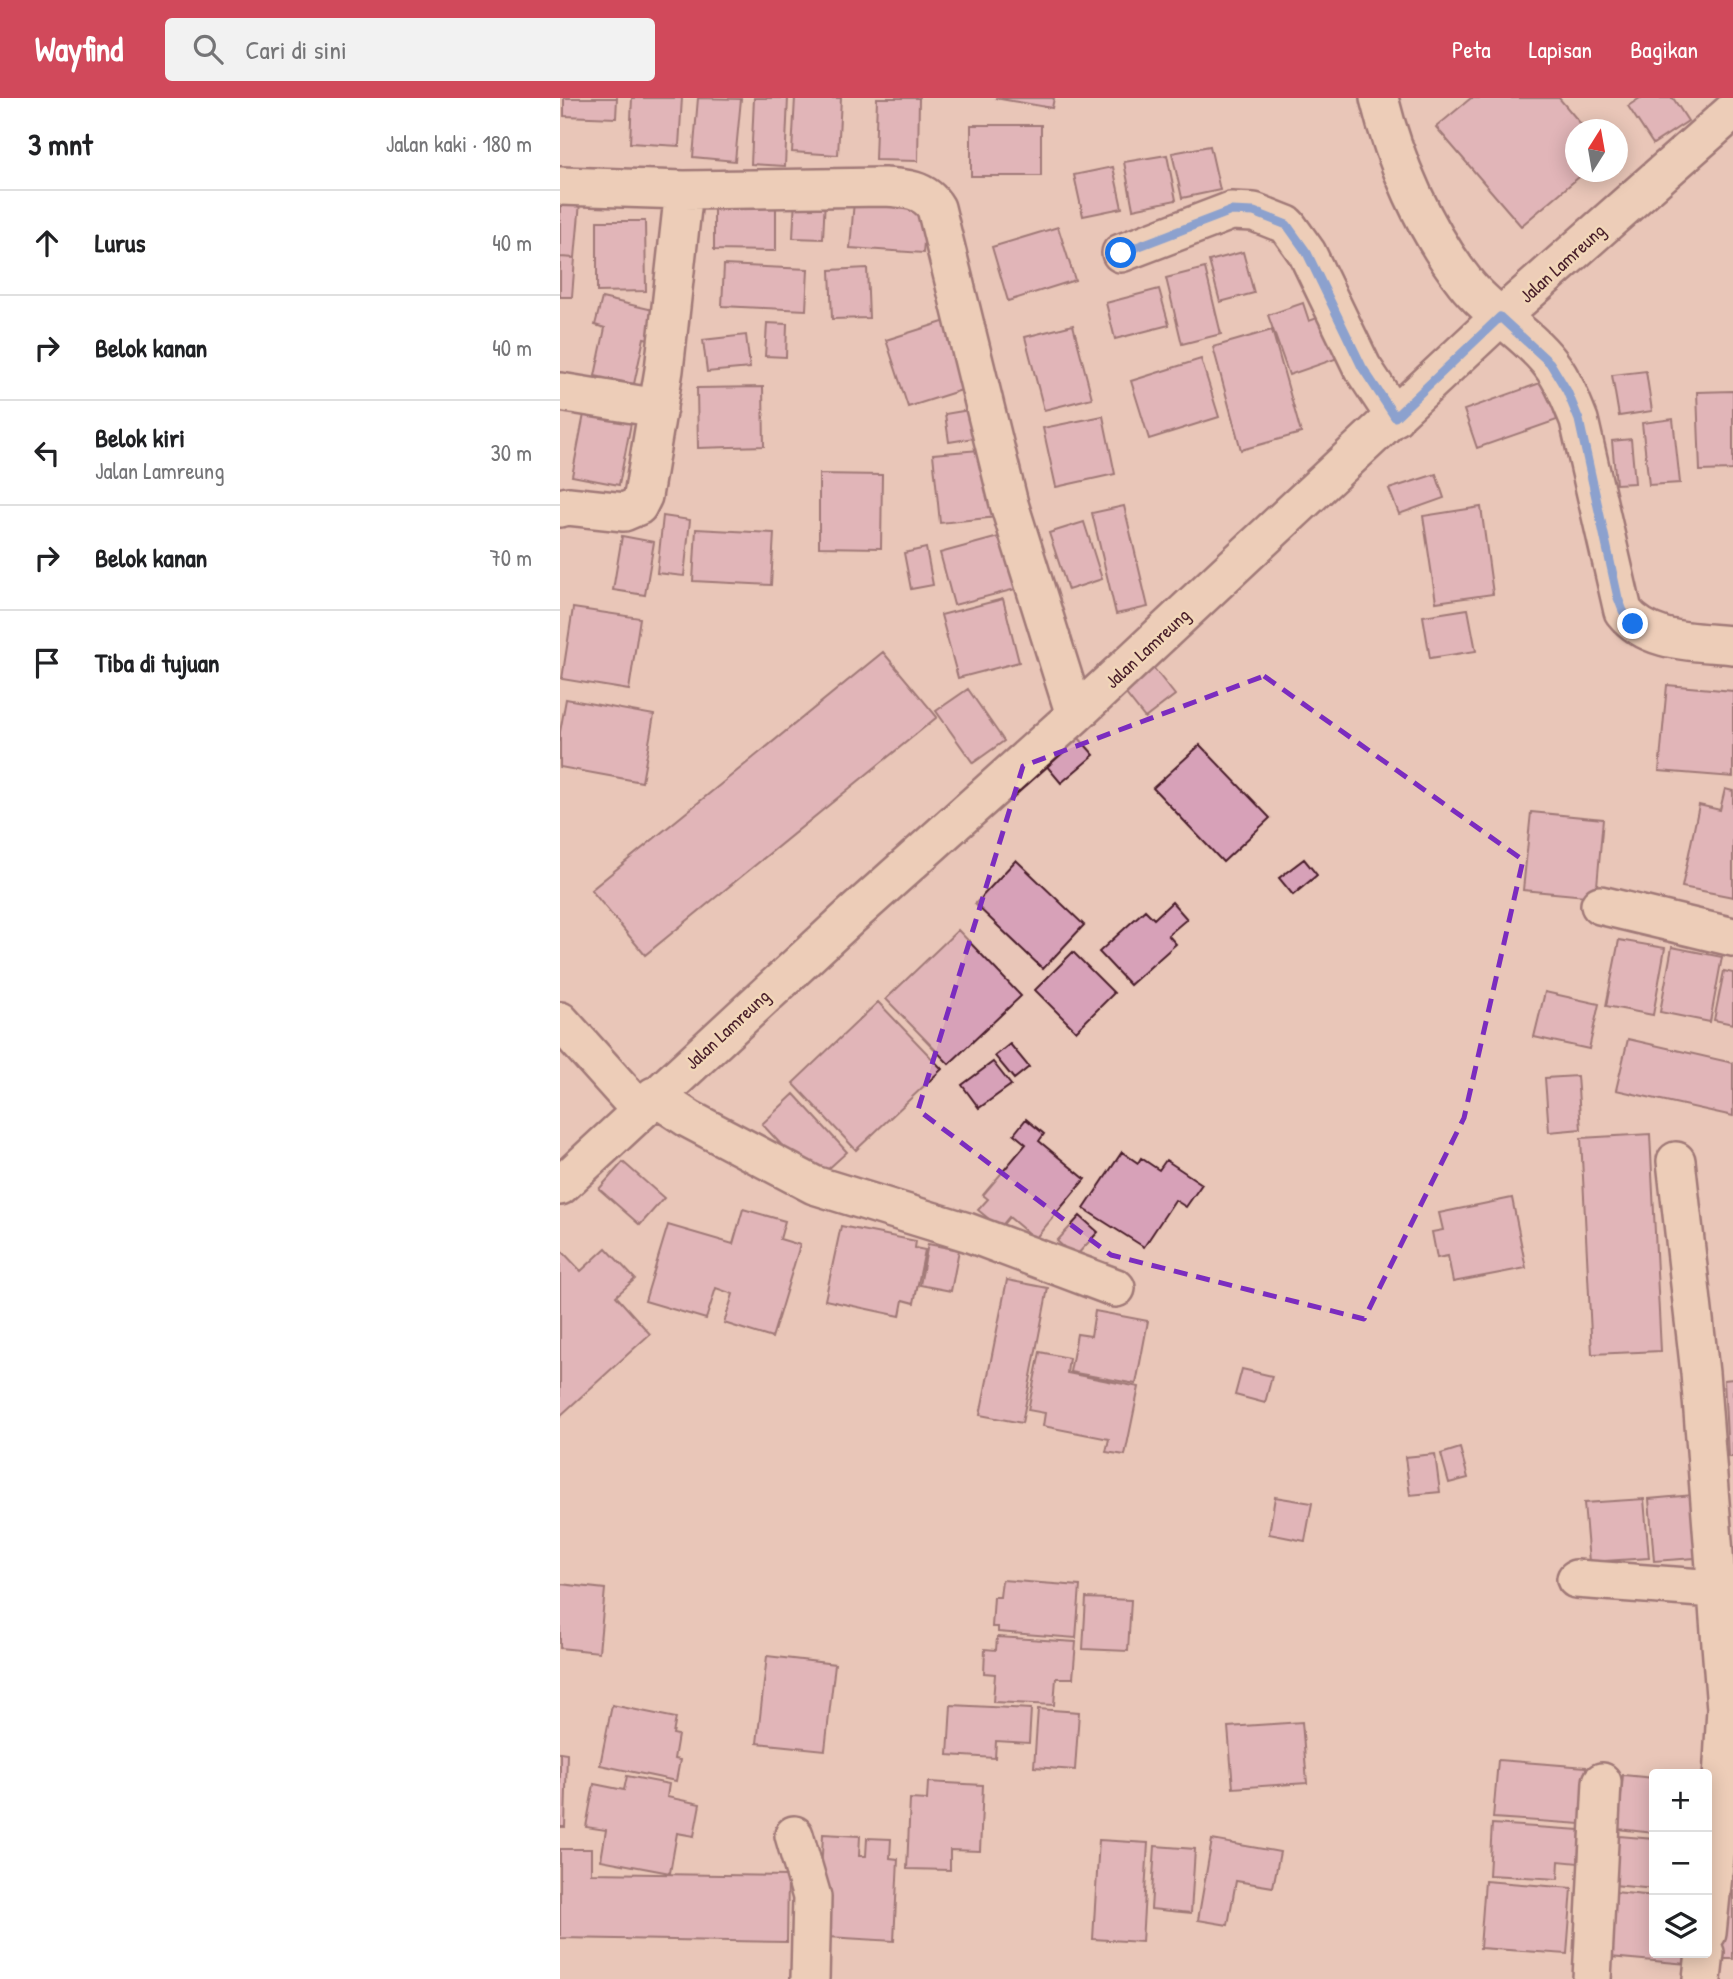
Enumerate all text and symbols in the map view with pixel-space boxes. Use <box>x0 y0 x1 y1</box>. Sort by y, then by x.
search box <box>165 18 655 81</box>
text: Wayfind <box>35 27 123 71</box>
icon: search <box>189 30 227 68</box>
text: Cari di sini <box>245 32 347 67</box>
text: Peta <box>1452 33 1491 65</box>
text: Lapisan <box>1529 33 1592 65</box>
text: Bagikan <box>1630 33 1698 65</box>
north arrow <box>1565 119 1628 182</box>
text: 3 mnt <box>28 124 93 164</box>
text: Jalan kaki · 180 m <box>386 128 532 159</box>
street label: Jalan Lamreung <box>1514 218 1610 308</box>
icon: ahead <box>28 224 66 262</box>
text: Lurus <box>95 225 146 260</box>
text: 40 m <box>492 227 532 258</box>
route start <box>1105 237 1136 268</box>
icon: right <box>28 329 66 367</box>
text: Belok kanan <box>95 330 207 365</box>
text: 40 m <box>492 332 532 363</box>
text: Belok kiri <box>95 420 185 455</box>
icon: left <box>28 434 66 472</box>
text: 30 m <box>490 437 532 468</box>
text: Jalan Lamreung <box>95 455 224 486</box>
icon: right <box>28 539 66 577</box>
text: Belok kanan <box>95 540 207 575</box>
text: 70 m <box>489 542 532 573</box>
street label: Jalan Lamreung <box>1099 602 1195 694</box>
route end <box>1617 608 1648 639</box>
icon: arrive <box>28 644 66 682</box>
text: Tiba di tujuan <box>95 645 220 680</box>
street label: Jalan Lamreung <box>679 983 775 1075</box>
map controls <box>1649 1769 1712 1958</box>
button: + <box>1649 1769 1712 1832</box>
button: − <box>1649 1832 1712 1895</box>
button: layers <box>1649 1895 1712 1958</box>

